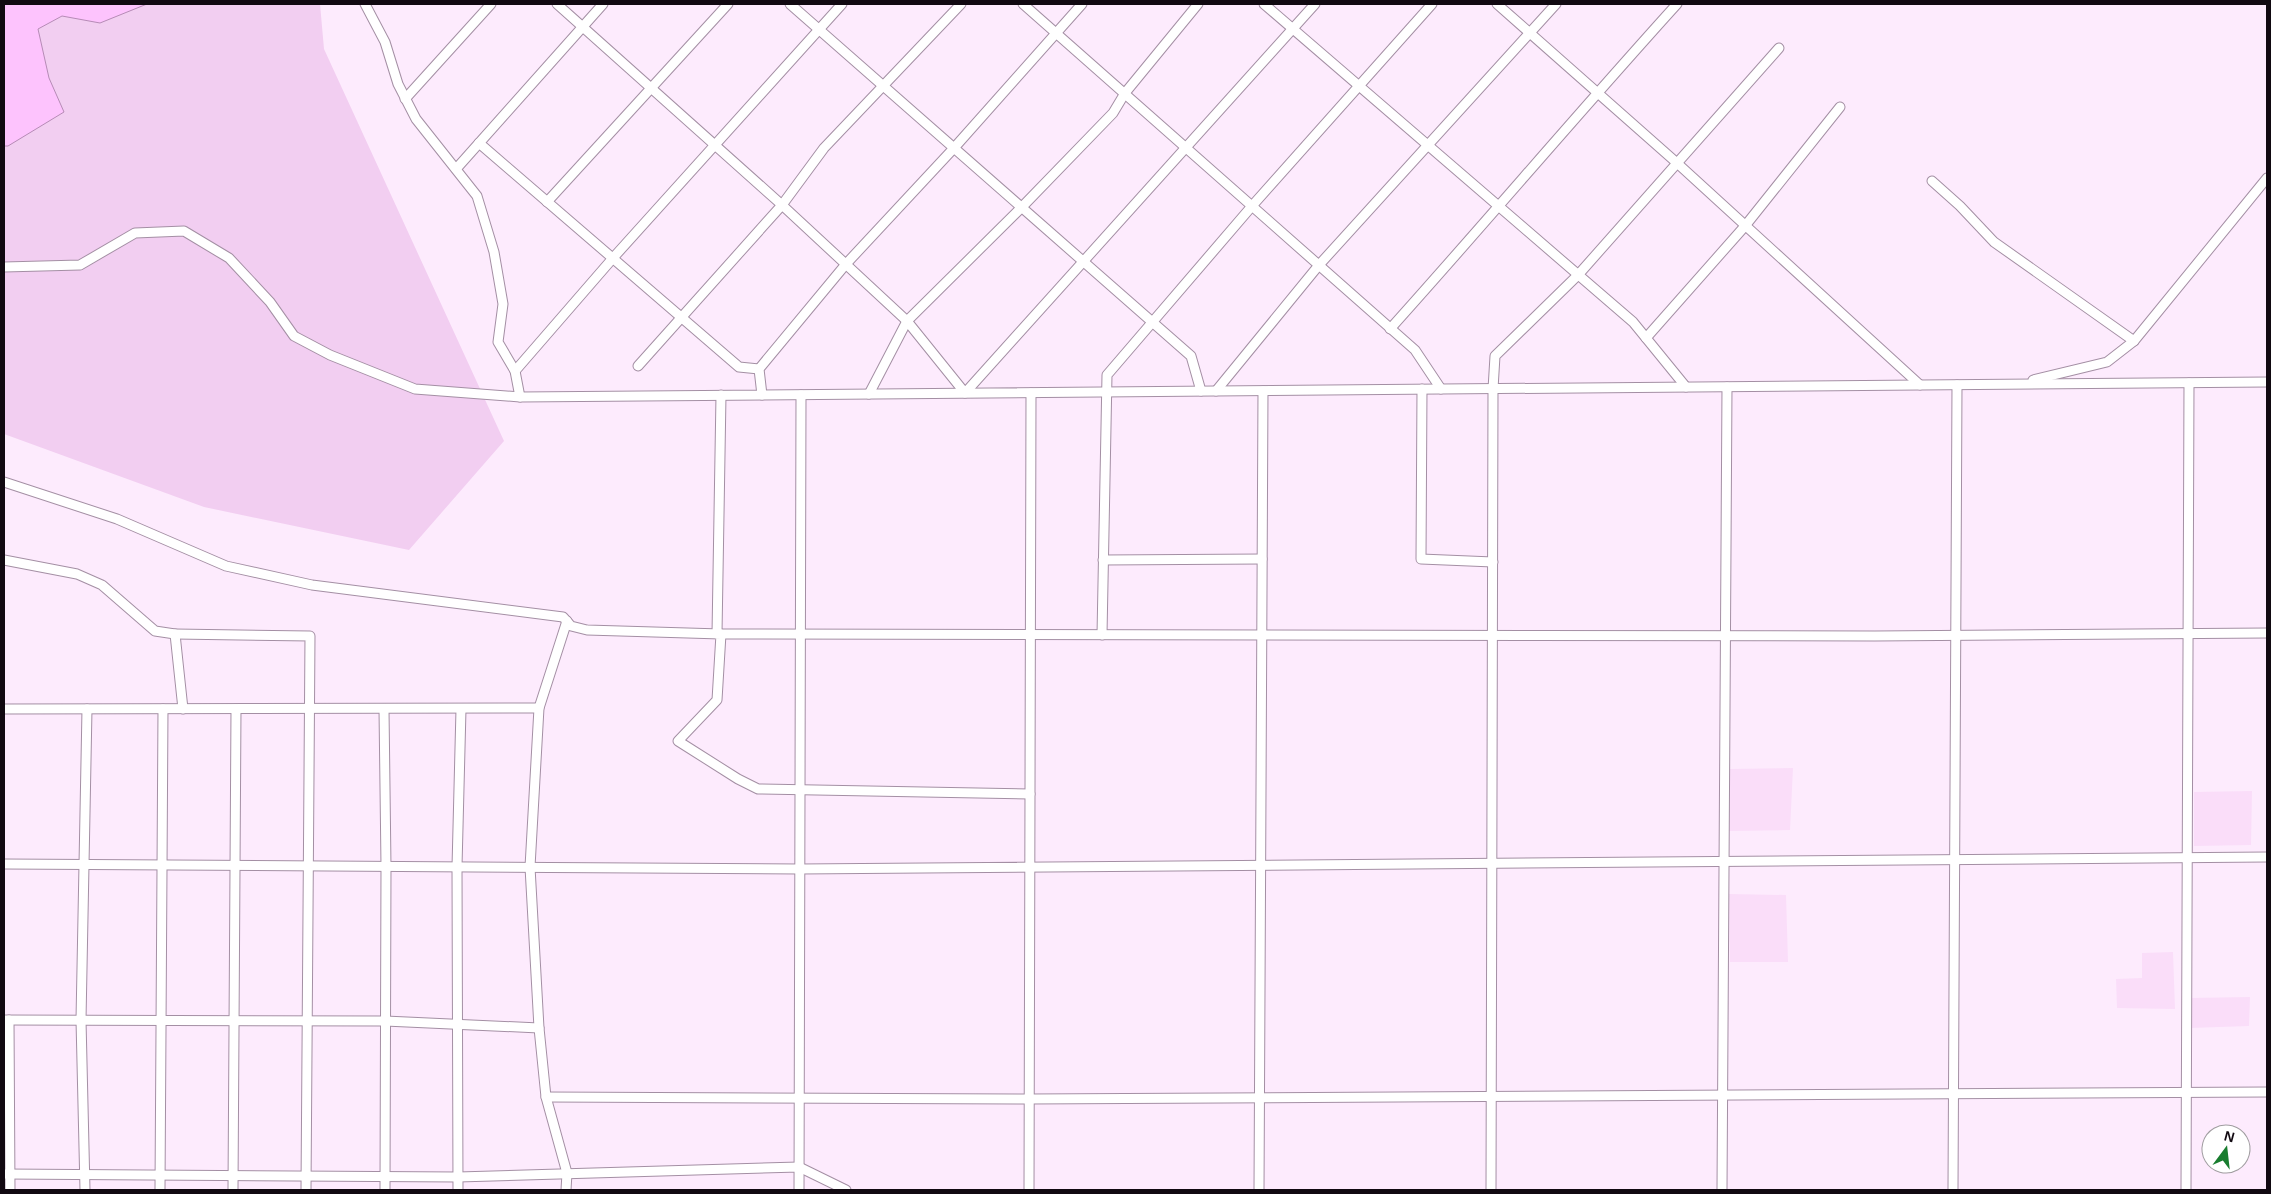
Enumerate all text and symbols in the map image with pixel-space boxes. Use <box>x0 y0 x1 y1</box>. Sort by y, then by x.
north arrow <box>2201 1124 2251 1174</box>
text: N <box>2222 1127 2236 1145</box>

